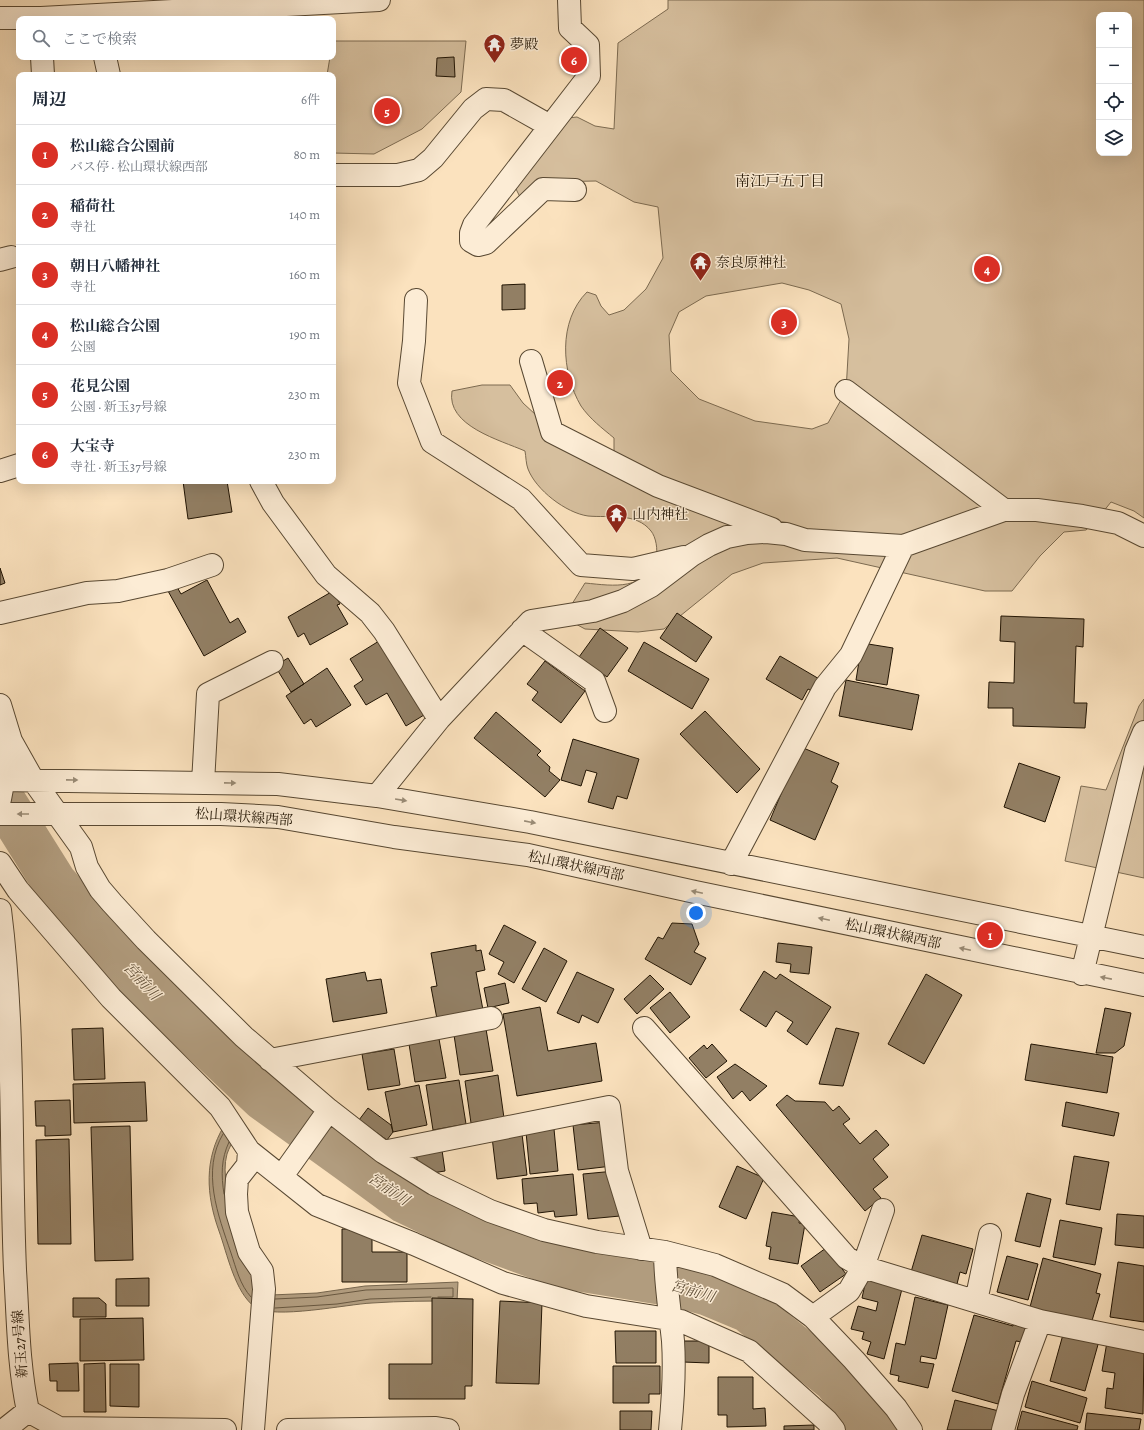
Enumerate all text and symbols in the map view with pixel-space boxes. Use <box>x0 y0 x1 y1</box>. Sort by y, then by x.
map controls <box>1096 12 1132 156</box>
button: + <box>1096 12 1132 48</box>
search box <box>16 16 336 60</box>
icon: search <box>30 27 52 49</box>
text: ここで検索 <box>62 29 137 49</box>
temple icon: 夢殿 <box>482 31 508 64</box>
place label: 夢殿 <box>510 35 538 54</box>
pin: 6 <box>561 45 587 75</box>
button: − <box>1096 48 1132 84</box>
button: locate <box>1096 84 1132 120</box>
text: 周辺 <box>32 88 66 111</box>
text: 6件 <box>301 91 320 108</box>
pin: 5 <box>374 96 400 126</box>
button: layers <box>1096 120 1132 156</box>
text: 松山総合公園前 <box>70 136 175 156</box>
text: 1 <box>43 146 47 163</box>
text: 80 m <box>293 146 320 163</box>
text: バス停 · 松山環状線西部 <box>70 158 208 175</box>
district label: 南江戸五丁目 <box>735 171 825 191</box>
text: 稲荷社 <box>70 196 115 216</box>
text: 2 <box>42 206 48 223</box>
text: 140 m <box>289 206 320 223</box>
text: 寺社 <box>70 218 96 235</box>
temple icon: 奈良原神社 <box>688 249 714 282</box>
place label: 奈良原神社 <box>716 253 786 272</box>
pin: 4 <box>974 254 1000 284</box>
text: 朝日八幡神社 <box>70 256 160 276</box>
text: 3 <box>42 266 48 283</box>
text: 160 m <box>289 266 320 283</box>
text: 寺社 <box>70 278 96 295</box>
pin: 3 <box>771 307 797 337</box>
text: 松山総合公園 <box>70 316 160 336</box>
text: 4 <box>42 326 48 343</box>
text: 190 m <box>289 326 320 343</box>
text: 公園 <box>70 338 96 355</box>
pin: 2 <box>547 368 573 398</box>
text: 花見公園 <box>70 376 130 396</box>
text: 5 <box>42 386 48 403</box>
text: 230 m <box>288 386 320 403</box>
text: 公園 · 新玉37号線 <box>70 398 167 415</box>
text: 大宝寺 <box>70 436 115 456</box>
text: 6 <box>42 446 48 463</box>
text: 230 m <box>288 446 320 463</box>
text: 寺社 · 新玉37号線 <box>70 458 167 475</box>
temple icon: 山内神社 <box>604 501 630 534</box>
place label: 山内神社 <box>632 505 688 524</box>
one-way arrow <box>66 777 79 783</box>
one-way arrow <box>224 780 237 786</box>
one-way arrow <box>395 797 407 803</box>
street label: 松山環状線西部 <box>194 804 294 830</box>
one-way arrow <box>16 811 29 817</box>
one-way arrow <box>523 819 536 825</box>
street label: 松山環状線西部 <box>526 847 626 885</box>
one-way arrow <box>690 889 703 895</box>
your location <box>686 903 706 923</box>
street label: 松山環状線西部 <box>843 915 943 953</box>
one-way arrow <box>818 916 830 922</box>
pin: 1 <box>977 920 1003 950</box>
one-way arrow <box>959 945 971 951</box>
water label: 宮前川 <box>119 958 166 1006</box>
one-way arrow <box>1100 975 1112 981</box>
water label: 宮前川 <box>365 1168 415 1211</box>
water label: 宮前川 <box>669 1275 719 1307</box>
street label: 新玉27号線 <box>8 1309 32 1379</box>

